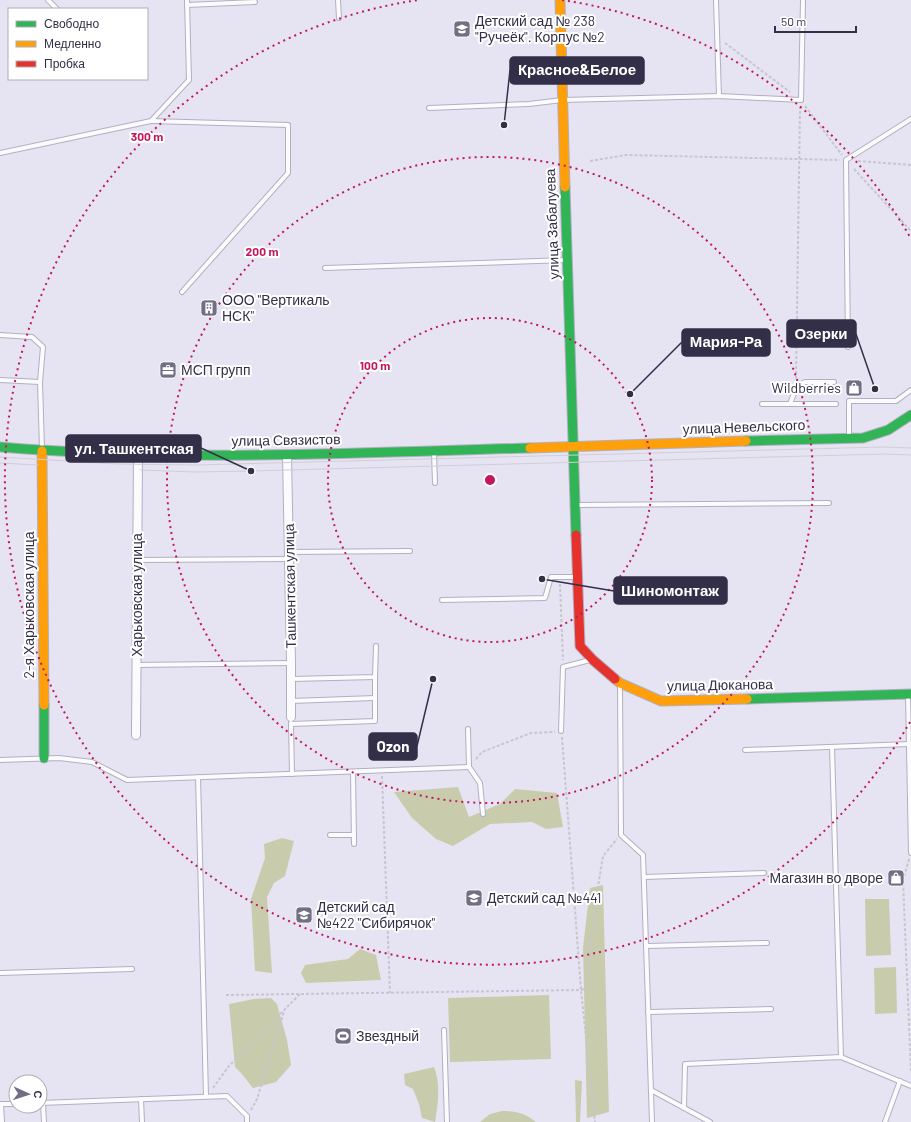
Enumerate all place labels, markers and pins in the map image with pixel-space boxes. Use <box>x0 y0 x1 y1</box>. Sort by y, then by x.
place label: Детский сад № 238 "Ручеёк". Корпус №2 <box>475 12 605 45</box>
school or university icon: Детский сад № 238 "Ручеёк". Корпус №2 <box>452 19 472 39</box>
callout: Красное&Белое <box>510 57 644 84</box>
place label: ООО "Вертикаль НСК" <box>222 291 330 324</box>
building icon: ООО "Вертикаль НСК" <box>199 298 219 318</box>
callout: Озерки <box>787 320 856 347</box>
callout: Мария-Ра <box>682 329 770 356</box>
office icon: МСП групп <box>158 360 178 380</box>
place label: МСП групп <box>181 361 251 378</box>
shop icon: Wildberries <box>844 378 864 398</box>
place label: Wildberries <box>771 379 841 396</box>
callout: ул. Ташкентская <box>66 435 201 462</box>
centre of rings <box>483 473 497 487</box>
callout: Шиномонтаж <box>614 577 727 604</box>
callout: Ozon <box>369 733 417 760</box>
shop icon: Магазин во дворе <box>886 868 906 888</box>
place label: Магазин во дворе <box>770 869 883 886</box>
school or university icon: Детский сад №441 <box>464 888 484 908</box>
place label: Детский сад №441 <box>487 889 601 906</box>
place label: Детский сад №422 "Сибирячок" <box>317 898 435 931</box>
school or university icon: Детский сад №422 "Сибирячок" <box>294 905 314 925</box>
sports icon: Звездный <box>333 1026 353 1046</box>
place label: Звездный <box>356 1027 419 1044</box>

